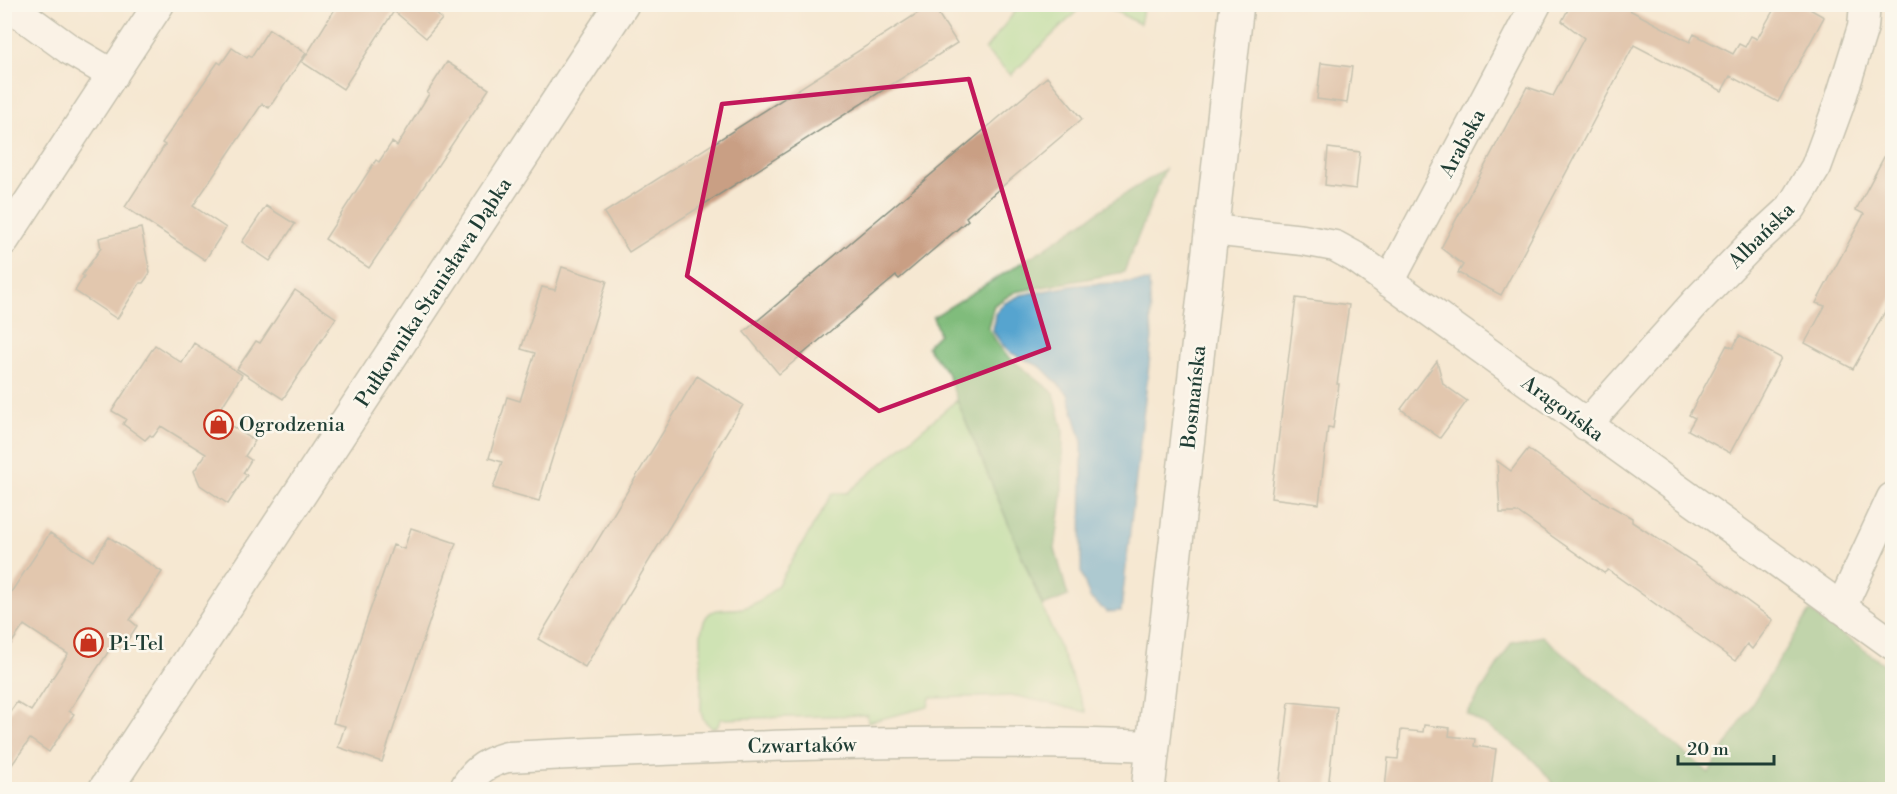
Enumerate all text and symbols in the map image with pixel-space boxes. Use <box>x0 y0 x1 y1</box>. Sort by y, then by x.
street label: Arabska <box>1435 104 1492 183</box>
street label: Pułkownika Stanisława Dąbka <box>351 173 518 412</box>
street label: Albańska <box>1723 197 1801 275</box>
street label: Bosmańska <box>1177 343 1212 451</box>
street label: Aragońska <box>1515 370 1609 448</box>
shop icon: Ogrodzenia <box>202 408 234 440</box>
place label: Ogrodzenia <box>239 413 346 438</box>
shop icon: Pi-Tel <box>72 627 104 659</box>
place label: Pi-Tel <box>109 632 164 657</box>
scale bar <box>1678 728 1774 766</box>
street label: Czwartaków <box>747 733 858 760</box>
text: 20 m <box>1687 738 1729 761</box>

